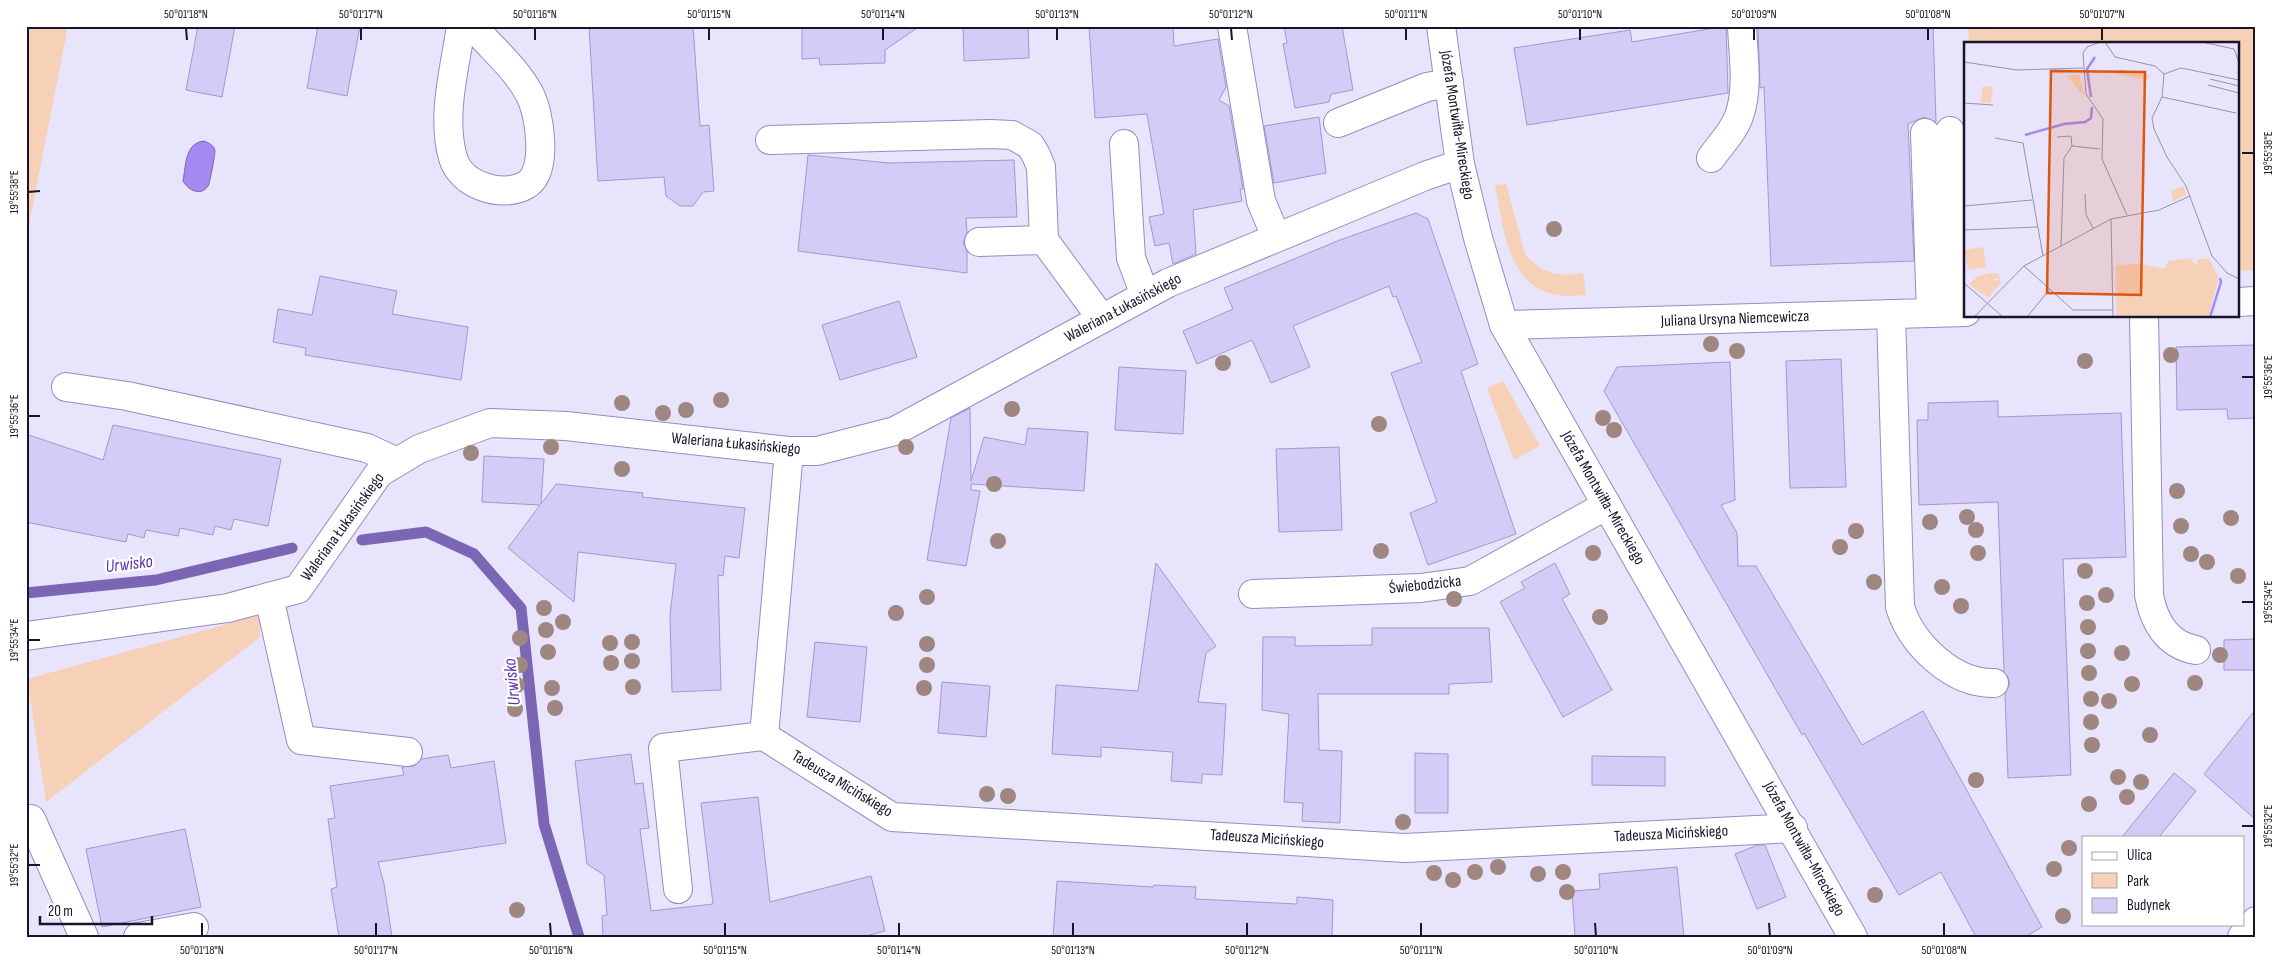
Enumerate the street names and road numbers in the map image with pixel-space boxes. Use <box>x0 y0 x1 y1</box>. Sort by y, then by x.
street label: Józefa Montwiłła-Mireckiego <box>1436 48 1478 201</box>
street label: Waleriana Łukasińskiego <box>1061 269 1185 347</box>
street label: Juliana Ursyna Niemcewicza <box>1660 307 1809 331</box>
street label: Józefa Montwiłła-Mireckiego <box>1557 427 1649 568</box>
street label: Waleriana Łukasińskiego <box>671 429 801 459</box>
street label: Waleriana Łukasińskiego <box>297 469 389 585</box>
street label: Świebodzicka <box>1388 572 1462 598</box>
street label: Tadeusza Micińskiego <box>788 746 896 822</box>
street label: Józefa Montwiłła-Mireckiego <box>1759 777 1849 920</box>
street label: Tadeusza Micińskiego <box>1613 822 1729 846</box>
street label: Tadeusza Micińskiego <box>1209 826 1325 852</box>

